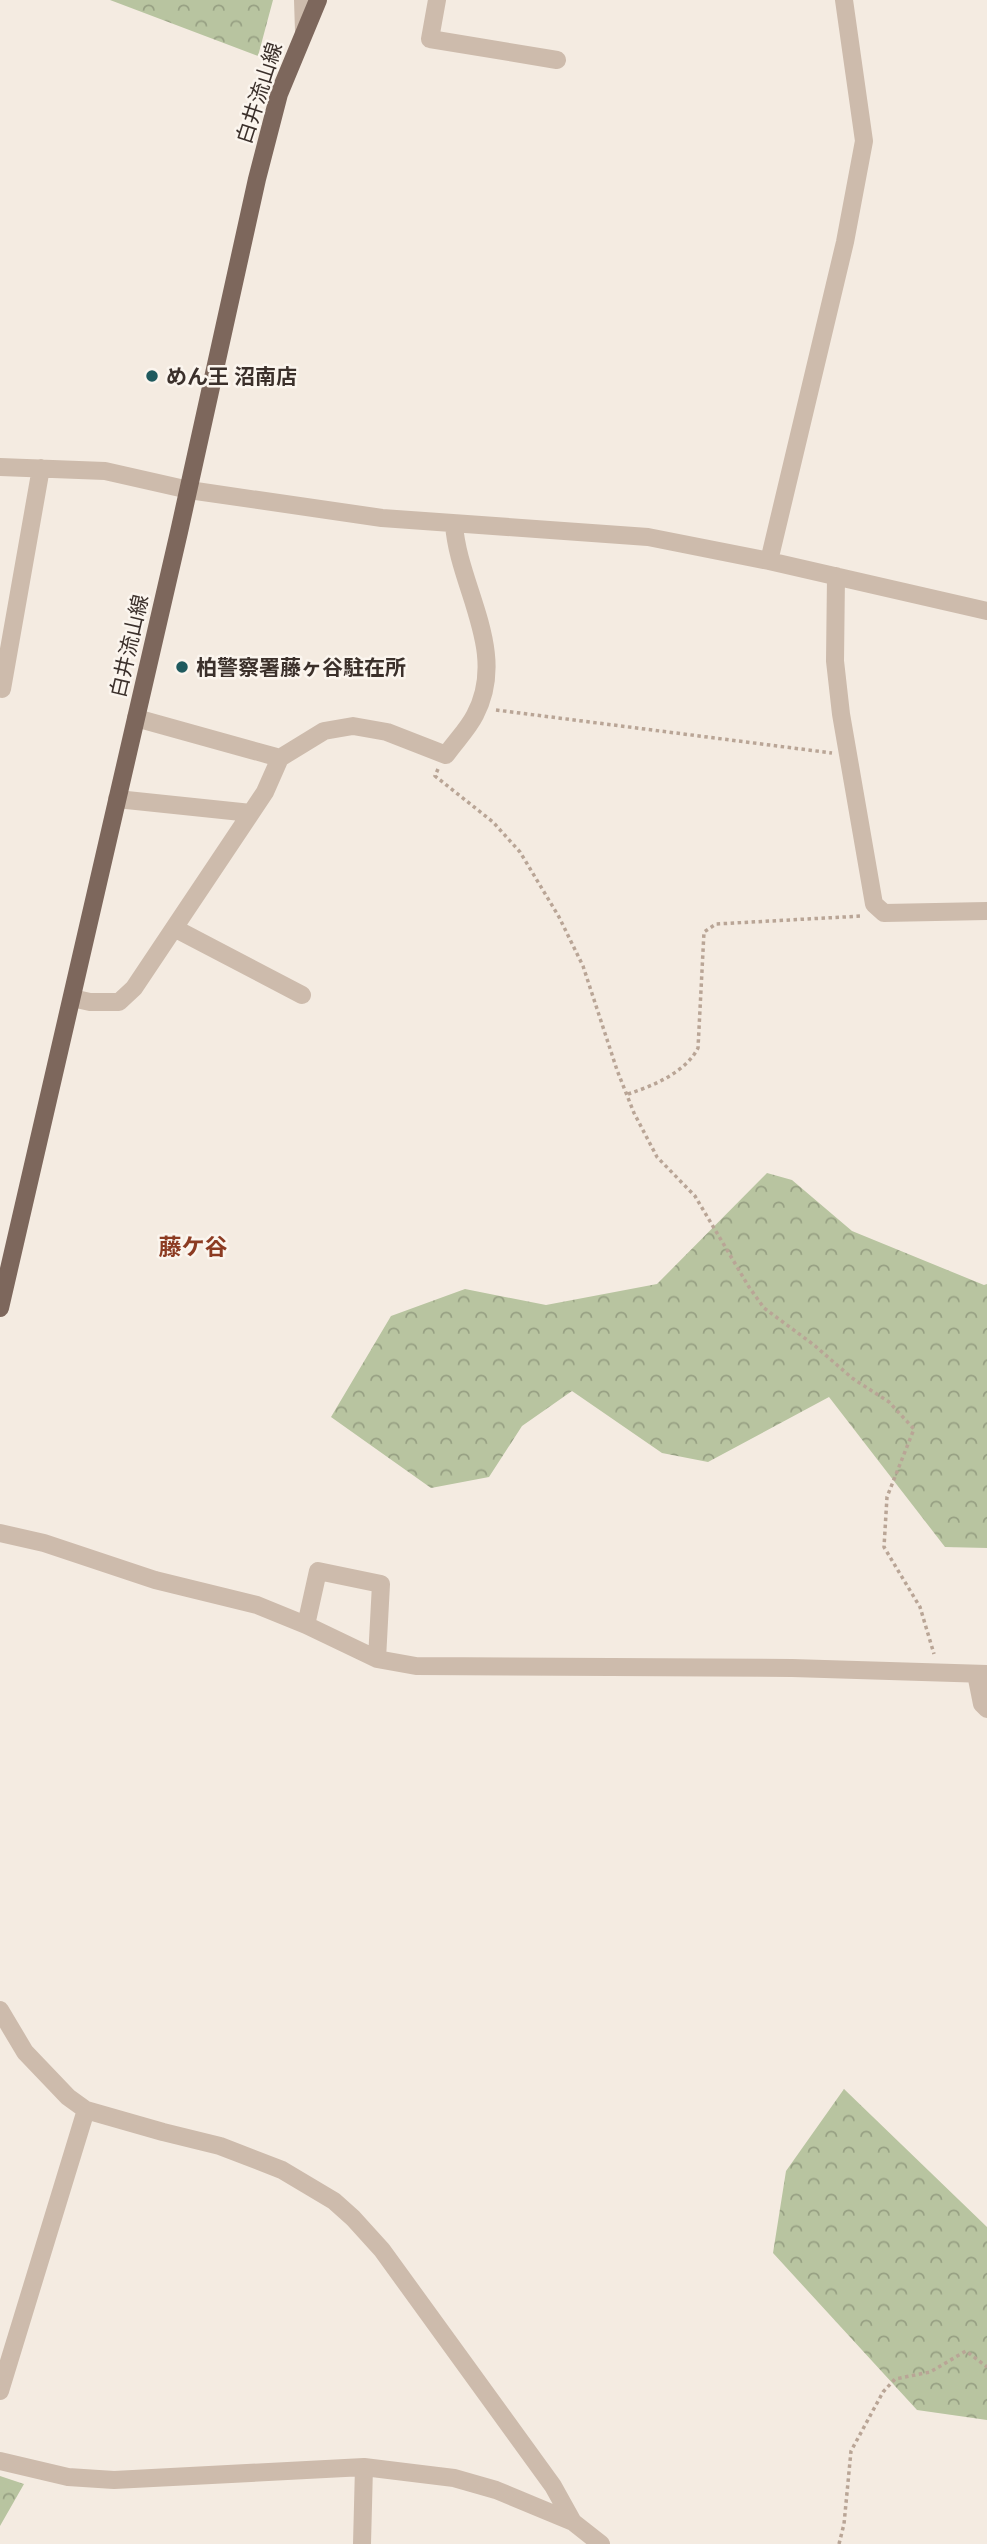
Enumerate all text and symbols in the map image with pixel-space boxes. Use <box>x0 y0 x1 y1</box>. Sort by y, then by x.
street label: 白井流山線 <box>231 39 287 147</box>
place label: めん王 沼南店 <box>166 364 297 389</box>
marker: めん王 沼南店 <box>144 368 160 384</box>
street label: 白井流山線 <box>105 592 153 700</box>
place label: 柏警察署藤ヶ谷駐在所 <box>196 655 406 680</box>
marker: 柏警察署藤ヶ谷駐在所 <box>174 659 190 675</box>
district label: 藤ケ谷 <box>159 1233 228 1260</box>

